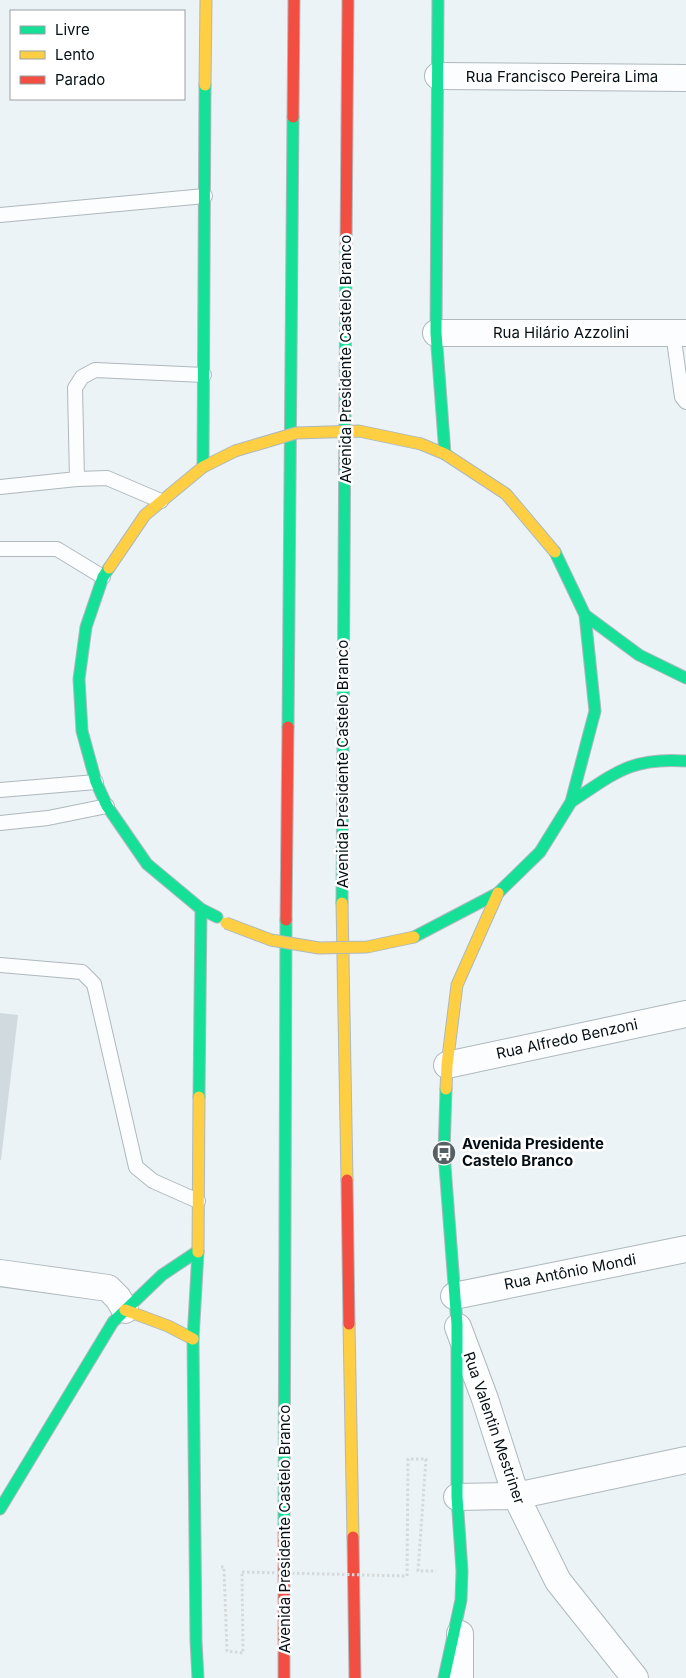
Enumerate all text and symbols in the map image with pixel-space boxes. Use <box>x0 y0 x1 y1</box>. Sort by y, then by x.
legend <box>10 10 185 100</box>
text: Livre <box>55 20 90 39</box>
text: Lento <box>55 45 95 64</box>
street label: Rua Francisco Pereira Lima <box>466 67 658 86</box>
text: Parado <box>55 70 105 89</box>
street label: Avenida Presidente Castelo Branco <box>336 235 355 483</box>
street label: Rua Hilário Azzolini <box>493 323 629 342</box>
street label: Avenida Presidente Castelo Branco <box>333 640 352 888</box>
street label: Rua Alfredo Benzoni <box>494 1014 639 1063</box>
place label: Avenida Presidente Castelo Branco <box>462 1134 604 1170</box>
bus stop icon: Avenida Presidente Castelo Branco <box>431 1140 457 1166</box>
street label: Rua Antônio Mondi <box>502 1249 638 1294</box>
street label: Rua Valentin Mestriner <box>459 1349 530 1507</box>
street label: Avenida Presidente Castelo Branco <box>275 1405 294 1653</box>

